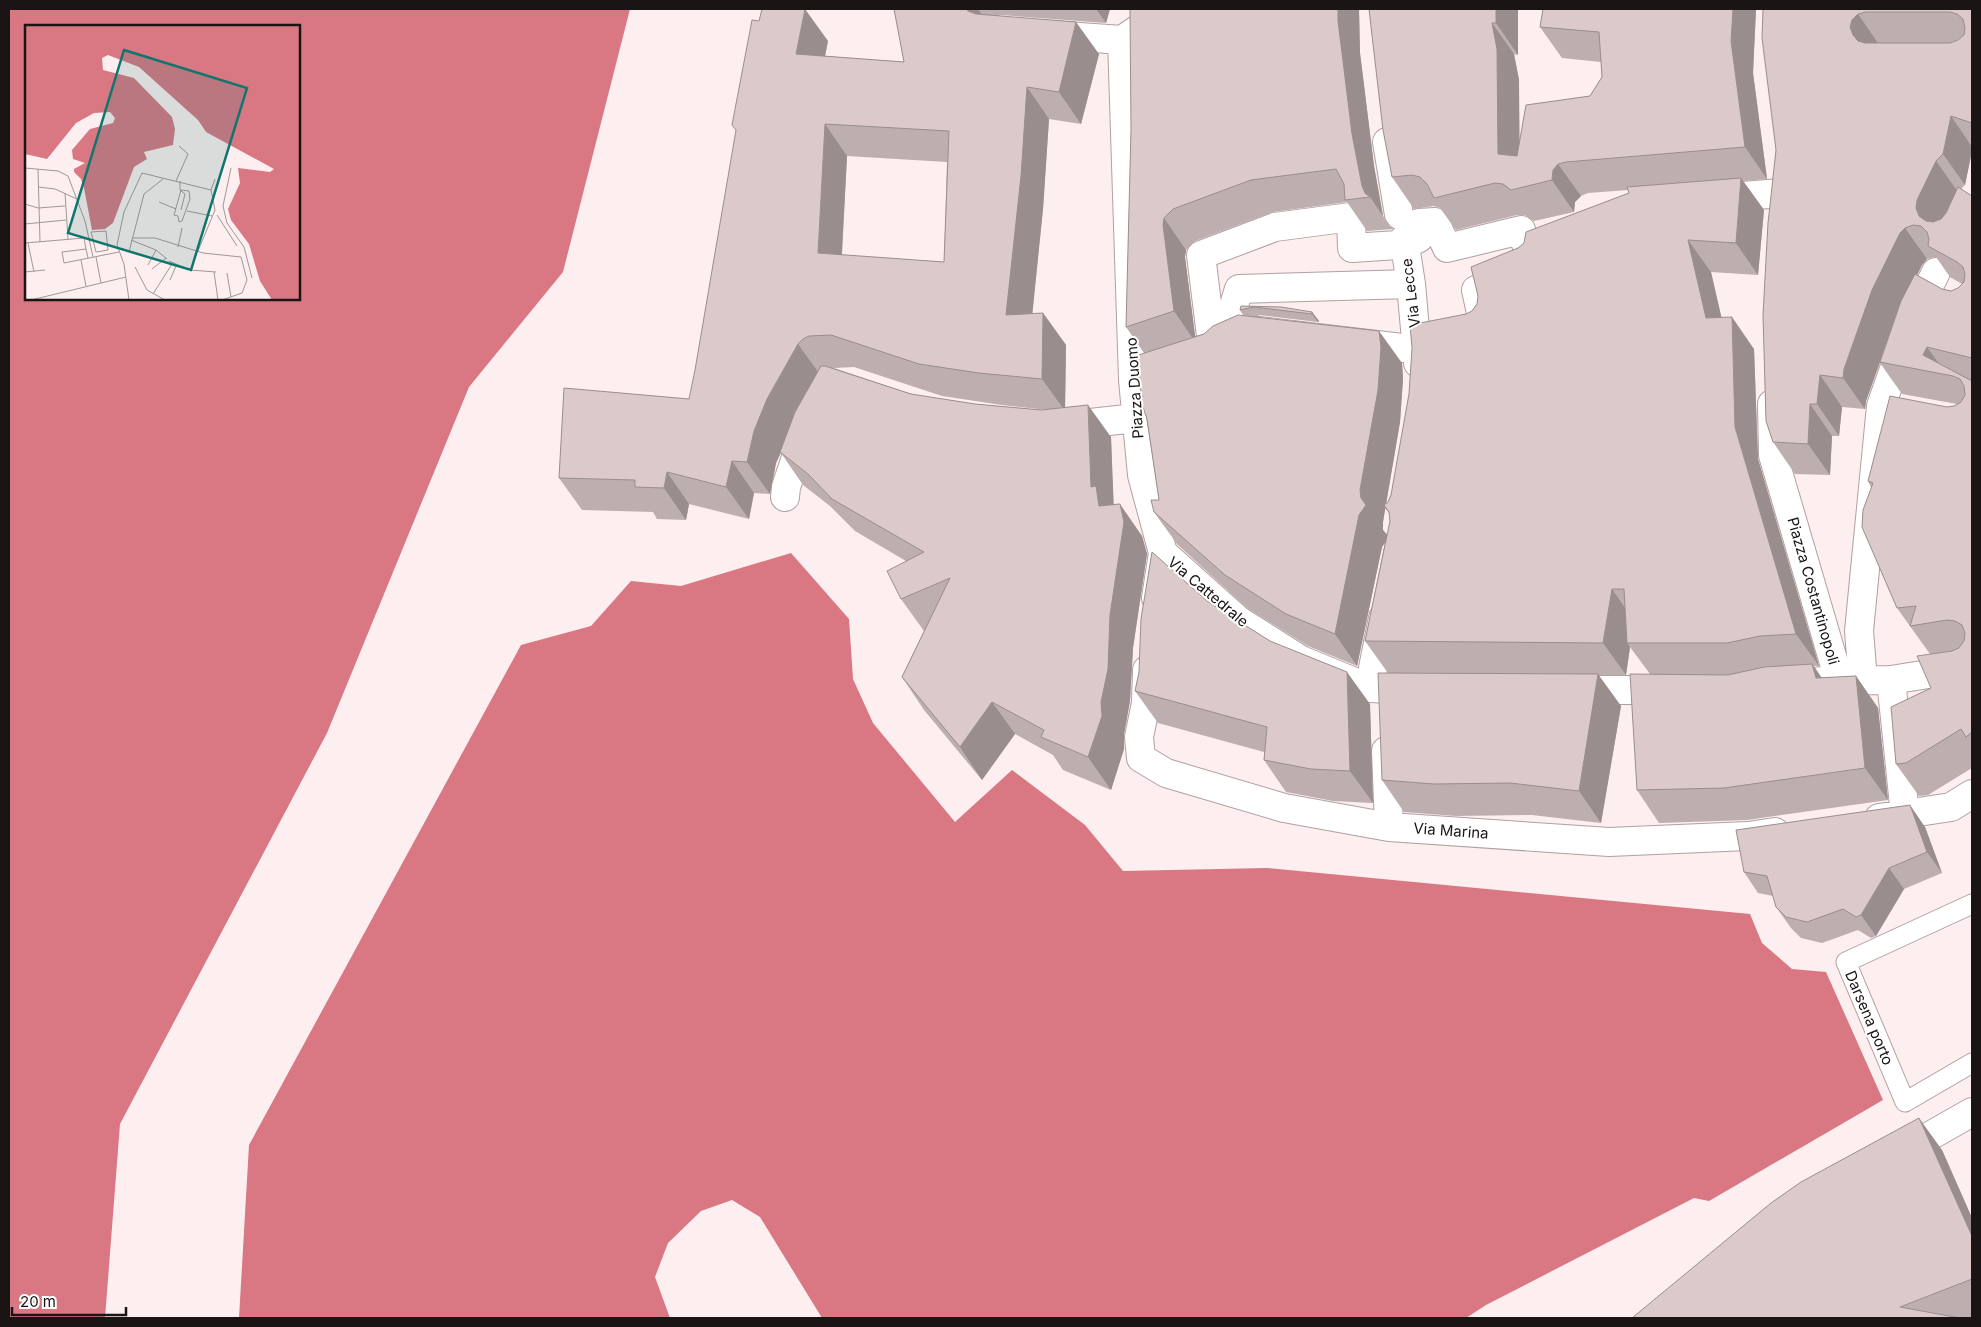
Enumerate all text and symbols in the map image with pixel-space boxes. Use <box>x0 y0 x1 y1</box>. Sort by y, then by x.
inset map <box>25 25 300 300</box>
street label: Via Lecce <box>1397 257 1424 329</box>
street label: Piazza Duomo <box>1121 337 1148 439</box>
street label: Piazza Costantinopoli <box>1783 515 1844 667</box>
street label: Via Cattedrale <box>1164 552 1253 631</box>
street label: Via Marina <box>1413 818 1489 843</box>
street label: Darsena porto <box>1841 968 1898 1068</box>
scale bar <box>12 1284 126 1316</box>
text: 20 m <box>20 1292 56 1311</box>

